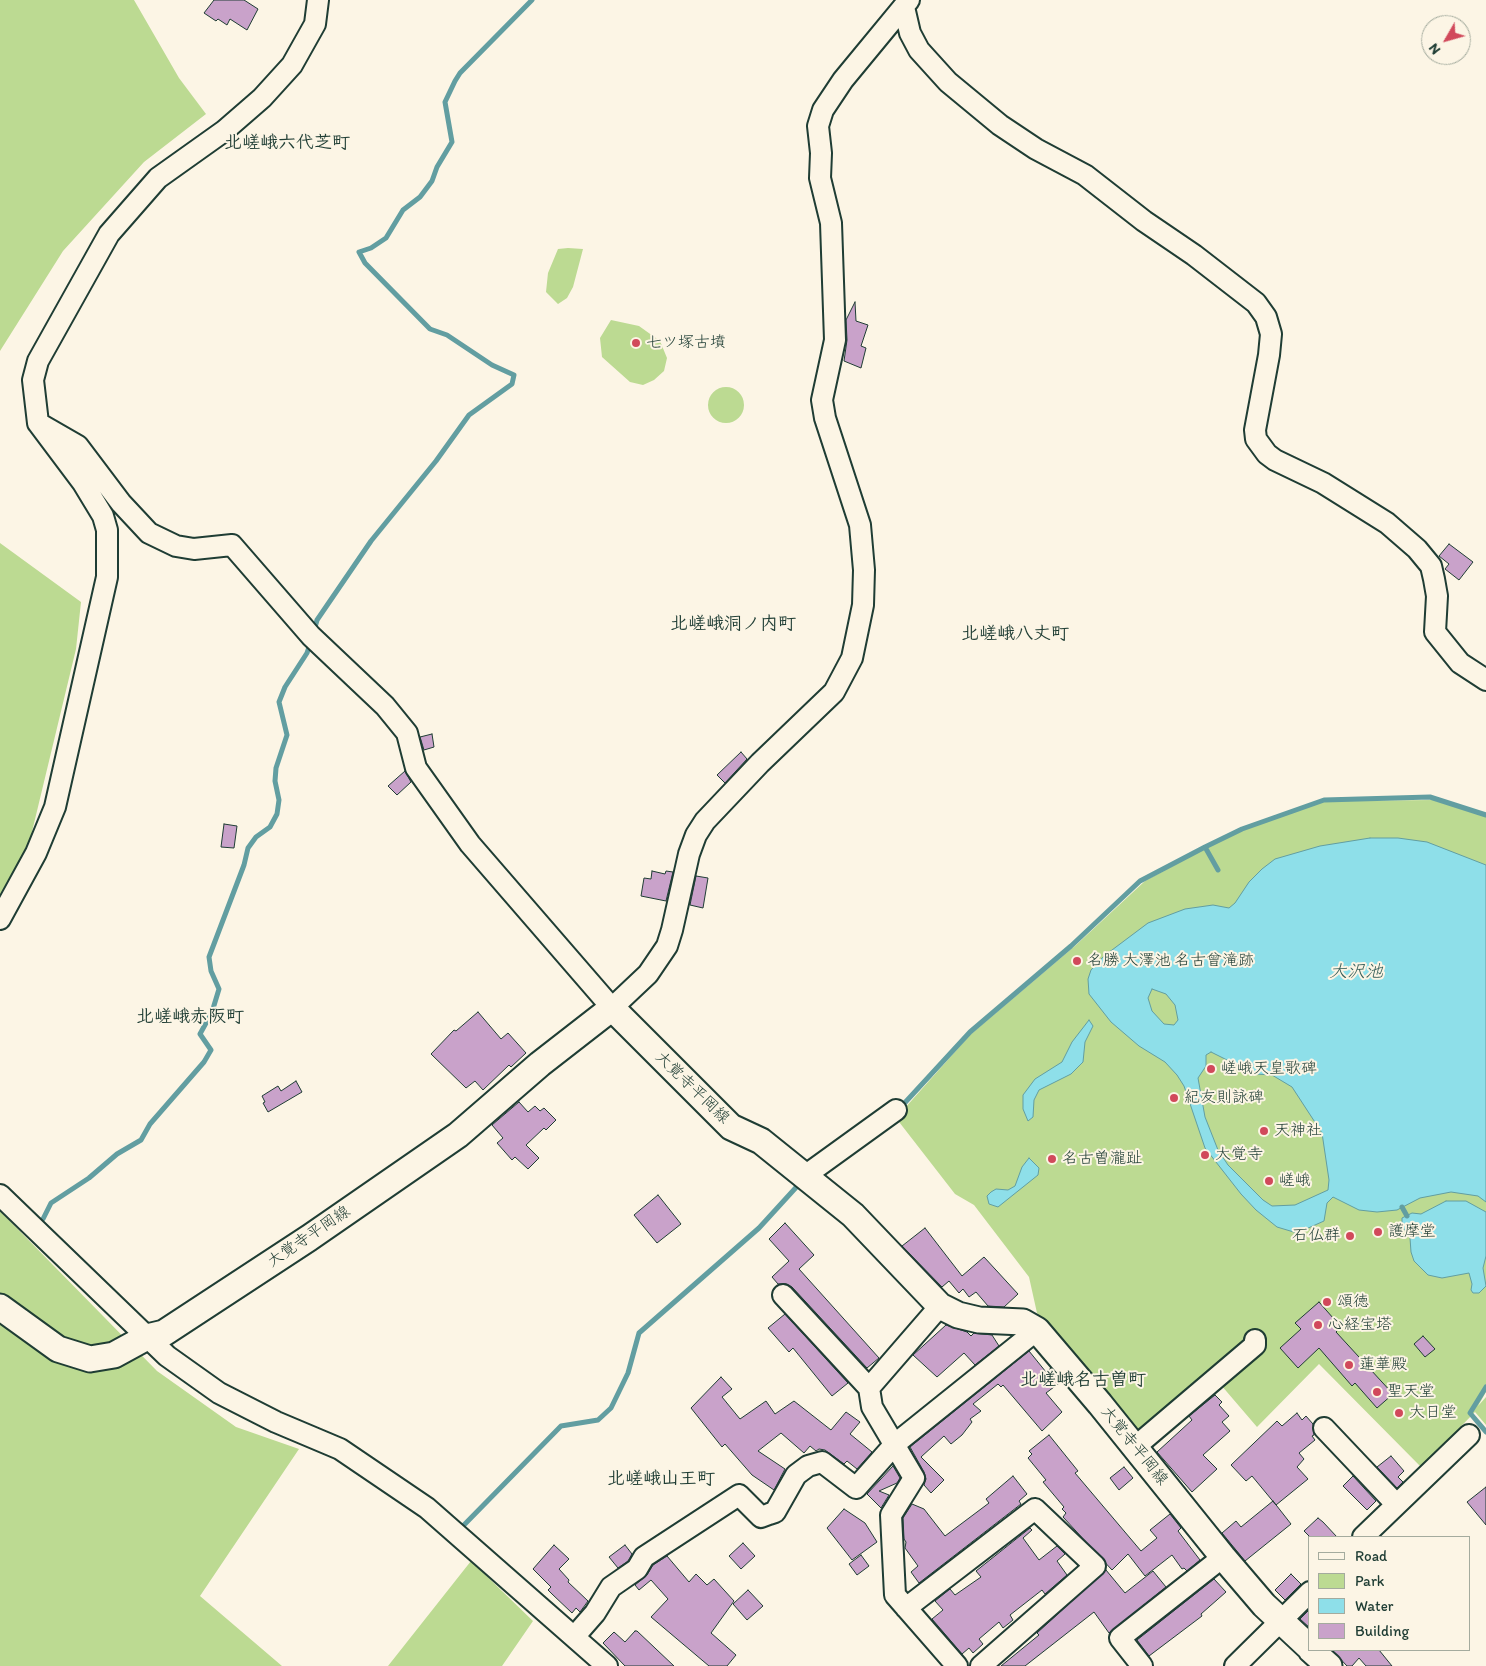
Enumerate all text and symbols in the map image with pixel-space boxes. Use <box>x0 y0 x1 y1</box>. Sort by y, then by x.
north arrow <box>1421 15 1471 65</box>
text: N <box>1425 40 1444 58</box>
district label: 北嵯峨六代芝町 <box>224 132 350 154</box>
place label: 七ツ塚古墳 <box>646 333 726 353</box>
marker: 七ツ塚古墳 <box>630 337 642 349</box>
district label: 北嵯峨洞ノ内町 <box>670 613 796 635</box>
district label: 北嵯峨八丈町 <box>961 623 1069 645</box>
place label: 名勝 大澤池 名古曾滝跡 <box>1087 951 1254 971</box>
marker: 名勝 大澤池 名古曾滝跡 <box>1071 955 1083 967</box>
water label: 大沢池 <box>1329 961 1383 983</box>
district label: 北嵯峨赤阪町 <box>136 1006 244 1028</box>
street label: 大覚寺平岡線 <box>651 1048 733 1128</box>
place label: 嵯峨天皇歌碑 <box>1221 1059 1317 1079</box>
marker: 嵯峨天皇歌碑 <box>1205 1063 1217 1075</box>
place label: 紀友則詠碑 <box>1184 1088 1264 1108</box>
marker: 紀友則詠碑 <box>1168 1092 1180 1104</box>
place label: 天神社 <box>1274 1121 1322 1141</box>
marker: 天神社 <box>1258 1125 1270 1137</box>
place label: 大覚寺 <box>1215 1145 1263 1165</box>
place label: 名古曽瀧趾 <box>1062 1149 1142 1169</box>
marker: 大覚寺 <box>1199 1149 1211 1161</box>
marker: 名古曽瀧趾 <box>1046 1153 1058 1165</box>
place label: 嵯峨 <box>1279 1171 1311 1191</box>
marker: 嵯峨 <box>1263 1175 1275 1187</box>
street label: 大覚寺平岡線 <box>264 1202 354 1272</box>
place label: 護摩堂 <box>1388 1222 1436 1242</box>
place label: 石仏群 <box>1292 1226 1340 1246</box>
marker: 護摩堂 <box>1372 1226 1384 1238</box>
marker: 石仏群 <box>1344 1230 1356 1242</box>
place label: 頌徳 <box>1337 1292 1369 1312</box>
marker: 頌徳 <box>1321 1296 1333 1308</box>
place label: 心経宝塔 <box>1328 1315 1392 1335</box>
marker: 心経宝塔 <box>1312 1319 1324 1331</box>
place label: 蓮華殿 <box>1359 1355 1407 1375</box>
marker: 蓮華殿 <box>1343 1359 1355 1371</box>
district label: 北嵯峨名古曽町 <box>1020 1369 1146 1391</box>
place label: 聖天堂 <box>1387 1382 1435 1402</box>
marker: 聖天堂 <box>1371 1386 1383 1398</box>
street label: 大覚寺平岡線 <box>1096 1403 1172 1489</box>
place label: 大日堂 <box>1409 1403 1457 1423</box>
marker: 大日堂 <box>1393 1407 1405 1419</box>
district label: 北嵯峨山王町 <box>607 1468 715 1490</box>
legend <box>1308 1536 1471 1651</box>
text: Road <box>1355 1547 1387 1565</box>
text: Park <box>1355 1572 1385 1590</box>
text: Water <box>1355 1597 1393 1615</box>
text: Building <box>1355 1622 1409 1640</box>

